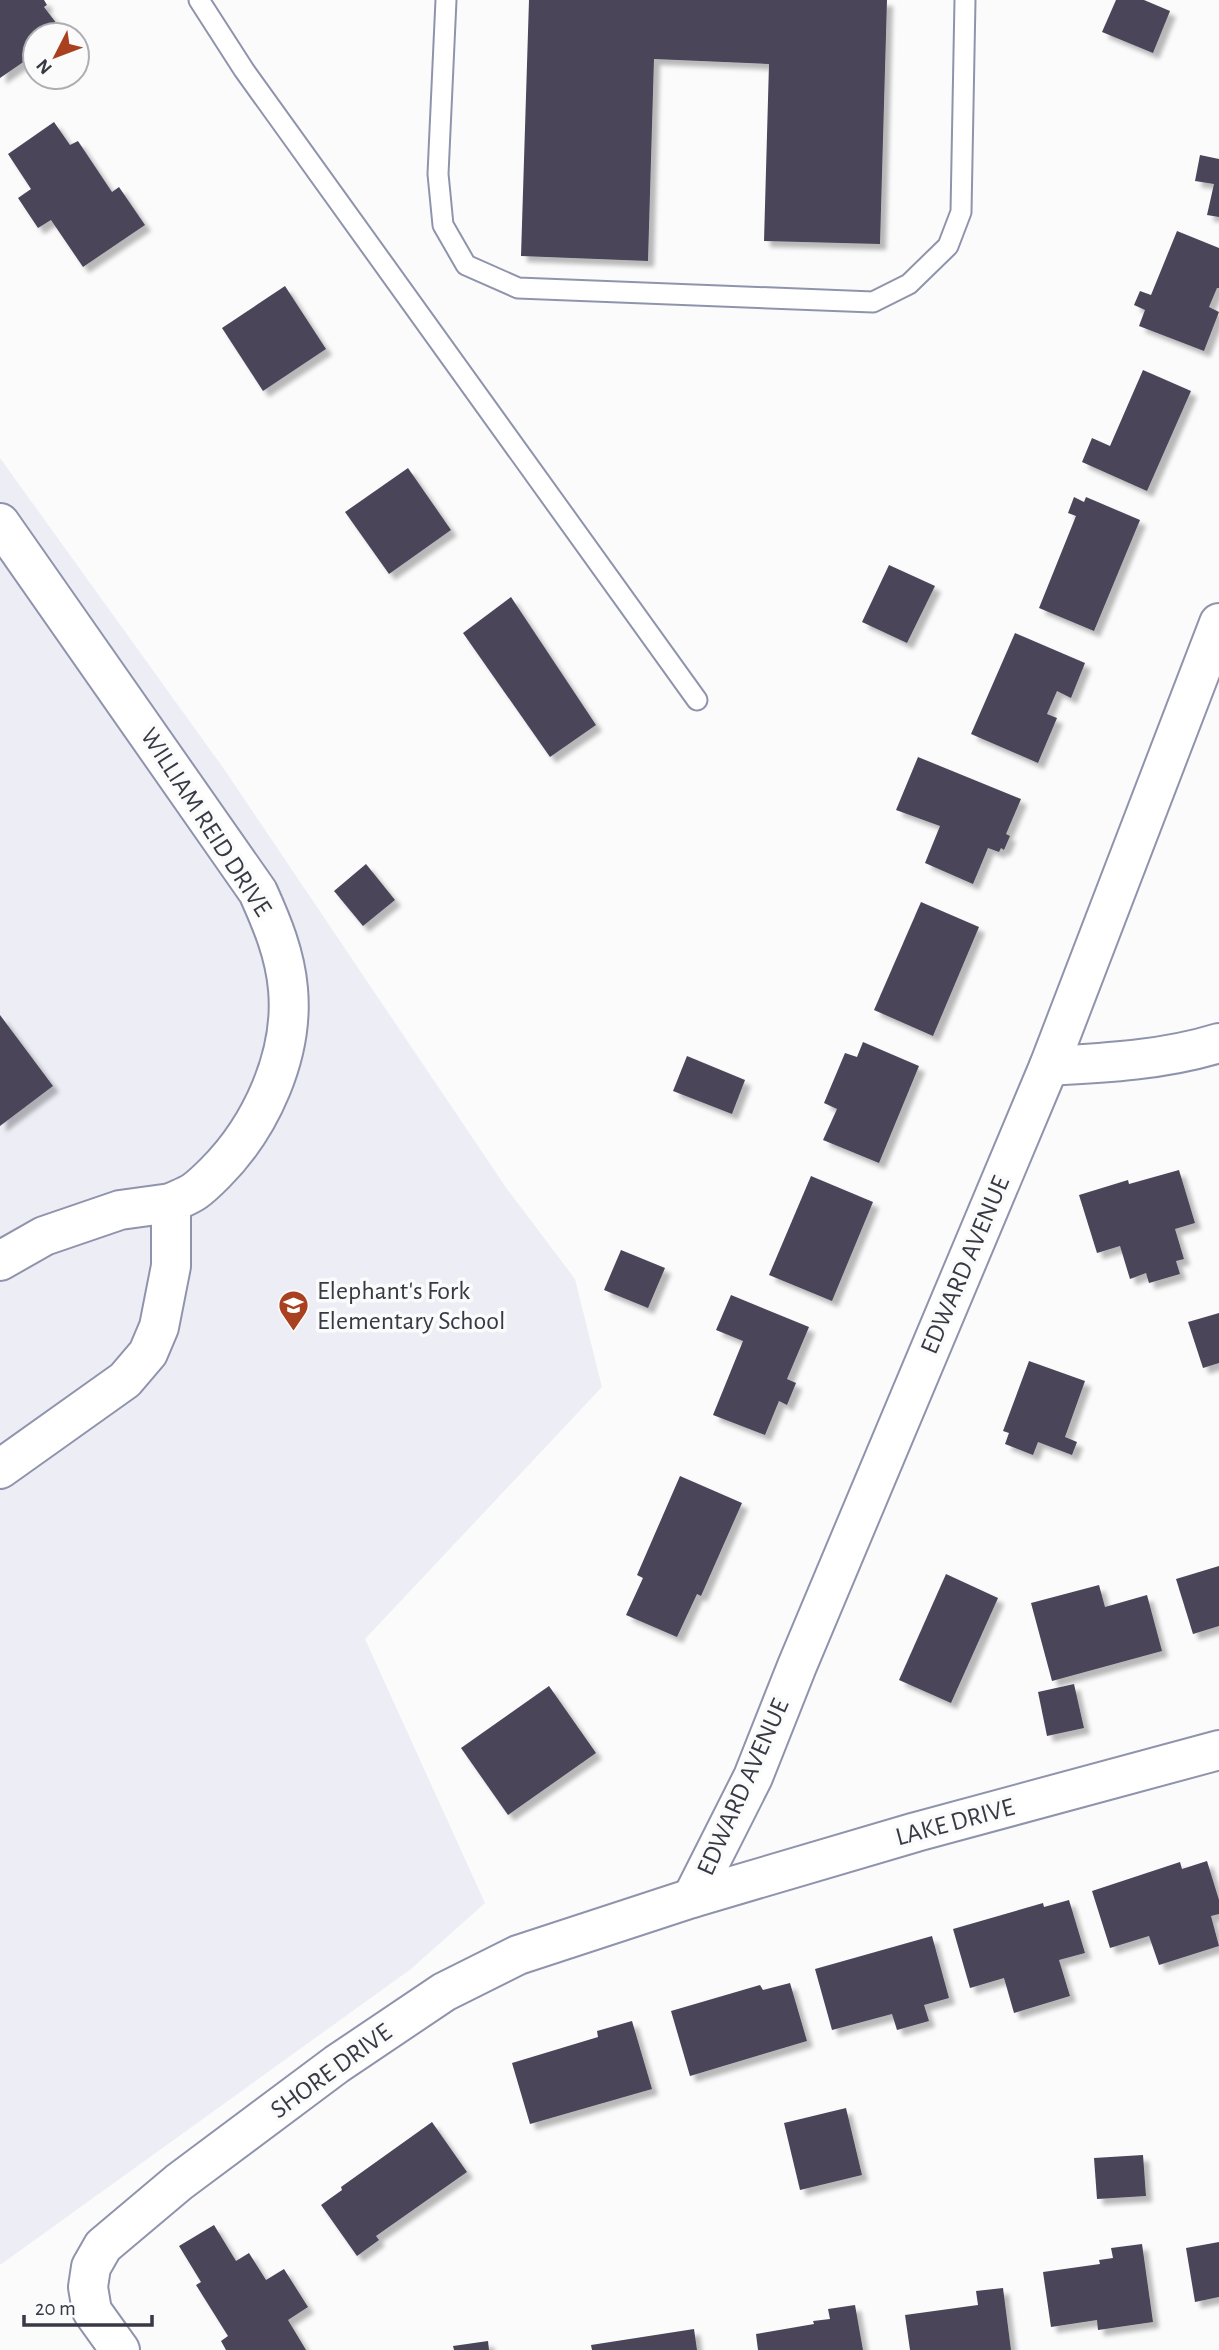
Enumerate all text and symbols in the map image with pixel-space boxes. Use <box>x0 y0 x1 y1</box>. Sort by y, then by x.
north arrow <box>21 21 91 91</box>
text: N <box>33 55 56 78</box>
street label: WILLIAM REID DRIVE <box>136 723 276 921</box>
street label: EDWARD AVENUE <box>916 1172 1014 1358</box>
place label: Elephant's Fork Elementary School <box>317 1278 506 1334</box>
school or university icon: Elephant's Fork Elementary School <box>277 1289 311 1333</box>
street label: EDWARD AVENUE <box>692 1695 794 1879</box>
street label: LAKE DRIVE <box>893 1794 1017 1850</box>
street label: SHORE DRIVE <box>266 2019 396 2123</box>
scale bar <box>24 2284 152 2328</box>
text: 20 m <box>35 2298 76 2319</box>

